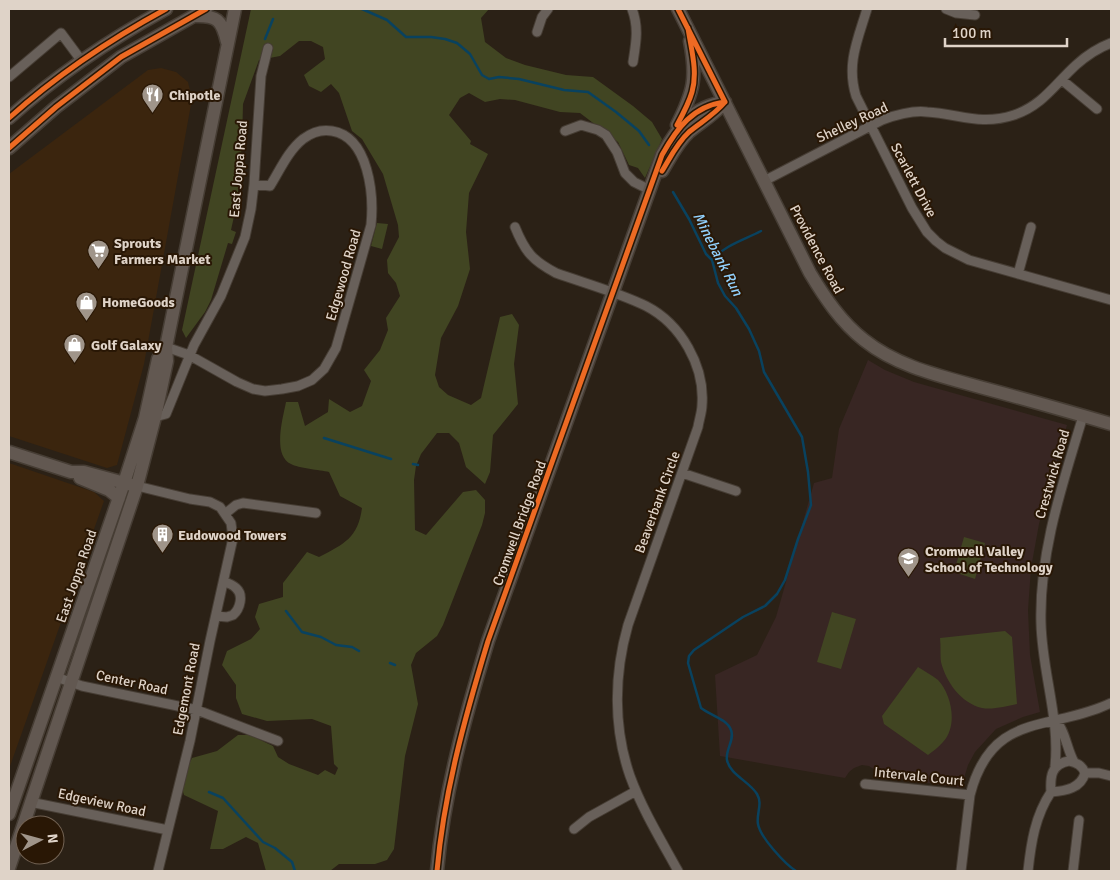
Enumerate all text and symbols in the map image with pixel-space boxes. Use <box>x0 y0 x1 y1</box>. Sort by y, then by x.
scale bar <box>945 15 1068 47</box>
text: 100 m <box>952 24 992 42</box>
restaurant icon: Chipotle <box>141 83 165 114</box>
place label: Chipotle <box>169 87 221 104</box>
street label: Shelley Road <box>814 99 891 146</box>
street label: East Joppa Road <box>226 120 251 218</box>
street label: Scarlett Drive <box>887 140 940 220</box>
street label: Providence Road <box>786 202 847 297</box>
water label: Minebank Run <box>689 209 747 300</box>
street label: Edgewood Road <box>322 227 365 323</box>
place label: Sprouts Farmers Market <box>114 235 211 268</box>
supermarket icon: Sprouts Farmers Market <box>86 239 110 270</box>
shop icon: HomeGoods <box>74 290 98 321</box>
place label: HomeGoods <box>102 294 175 311</box>
shop icon: Golf Galaxy <box>63 333 87 364</box>
place label: Golf Galaxy <box>91 337 162 354</box>
street label: Crestwick Road <box>1032 427 1073 521</box>
street label: Beaverbank Circle <box>631 449 684 556</box>
street label: Cromwell Bridge Road <box>489 458 550 588</box>
building icon: Eudowood Towers <box>150 523 174 554</box>
street label: East Joppa Road <box>53 527 100 625</box>
place label: Eudowood Towers <box>178 527 286 544</box>
place label: Cromwell Valley School of Technology <box>925 543 1053 576</box>
school or university icon: Cromwell Valley School of Technology <box>897 547 921 578</box>
street label: Edgemont Road <box>169 642 204 737</box>
street label: Center Road <box>94 667 169 698</box>
street label: Intervale Court <box>873 763 965 790</box>
street label: Edgeview Road <box>56 785 147 820</box>
north arrow <box>15 815 65 865</box>
text: N <box>43 833 61 844</box>

